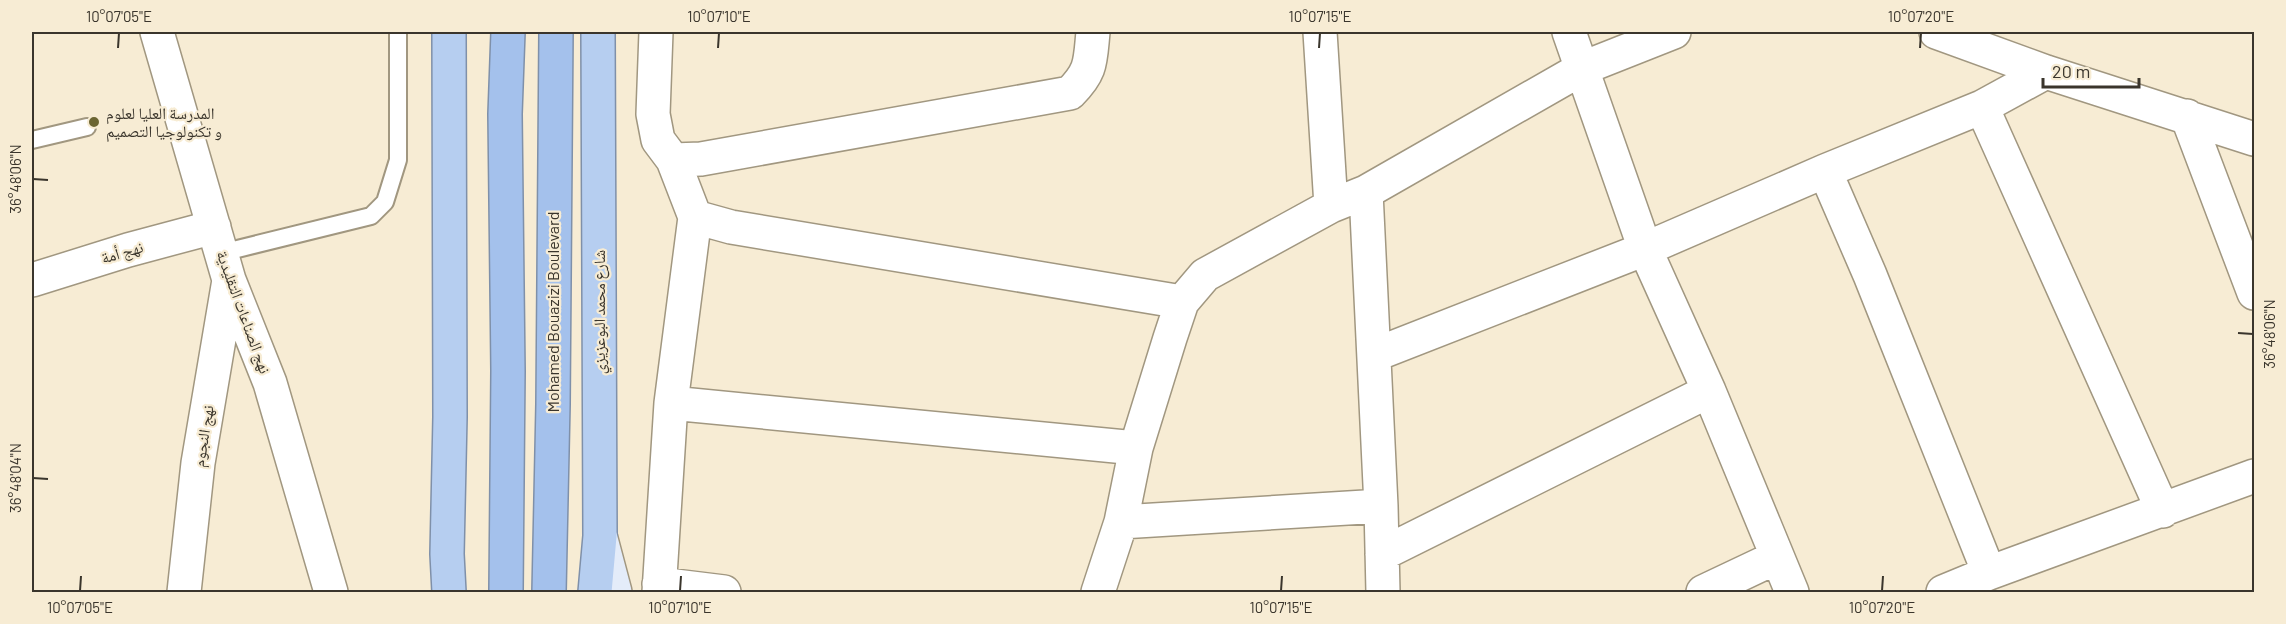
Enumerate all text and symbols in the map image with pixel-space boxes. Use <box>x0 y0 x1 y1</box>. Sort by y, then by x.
text: 10°07'05"E <box>86 7 152 25</box>
text: 10°07'10"E <box>687 7 751 25</box>
text: 10°07'15"E <box>1289 7 1351 25</box>
text: 10°07'20"E <box>1888 7 1954 25</box>
scale bar <box>2043 51 2139 89</box>
text: 20 m <box>2052 60 2090 82</box>
place label: المدرسة العليا لعلوم و تكنولوجيا التصميم <box>106 103 222 142</box>
marker: المدرسة العليا لعلوم و تكنولوجيا التصميم <box>87 115 101 129</box>
text: 36°48'06"N <box>6 144 24 214</box>
street label: Mohamed Bouazizi Boulevard <box>543 211 562 413</box>
street label: نهج أمة <box>99 237 146 268</box>
street label: نهج الصناعات التقليدية <box>212 248 276 377</box>
street label: شارع محمد البوعزيزي <box>589 250 612 374</box>
text: 36°48'06"N <box>2260 299 2278 369</box>
street label: نهج النجوم <box>188 404 219 468</box>
text: 36°48'04"N <box>6 443 24 513</box>
text: 10°07'05"E <box>47 598 113 616</box>
text: 10°07'10"E <box>648 598 712 616</box>
text: 10°07'15"E <box>1250 598 1312 616</box>
text: 10°07'20"E <box>1849 598 1915 616</box>

